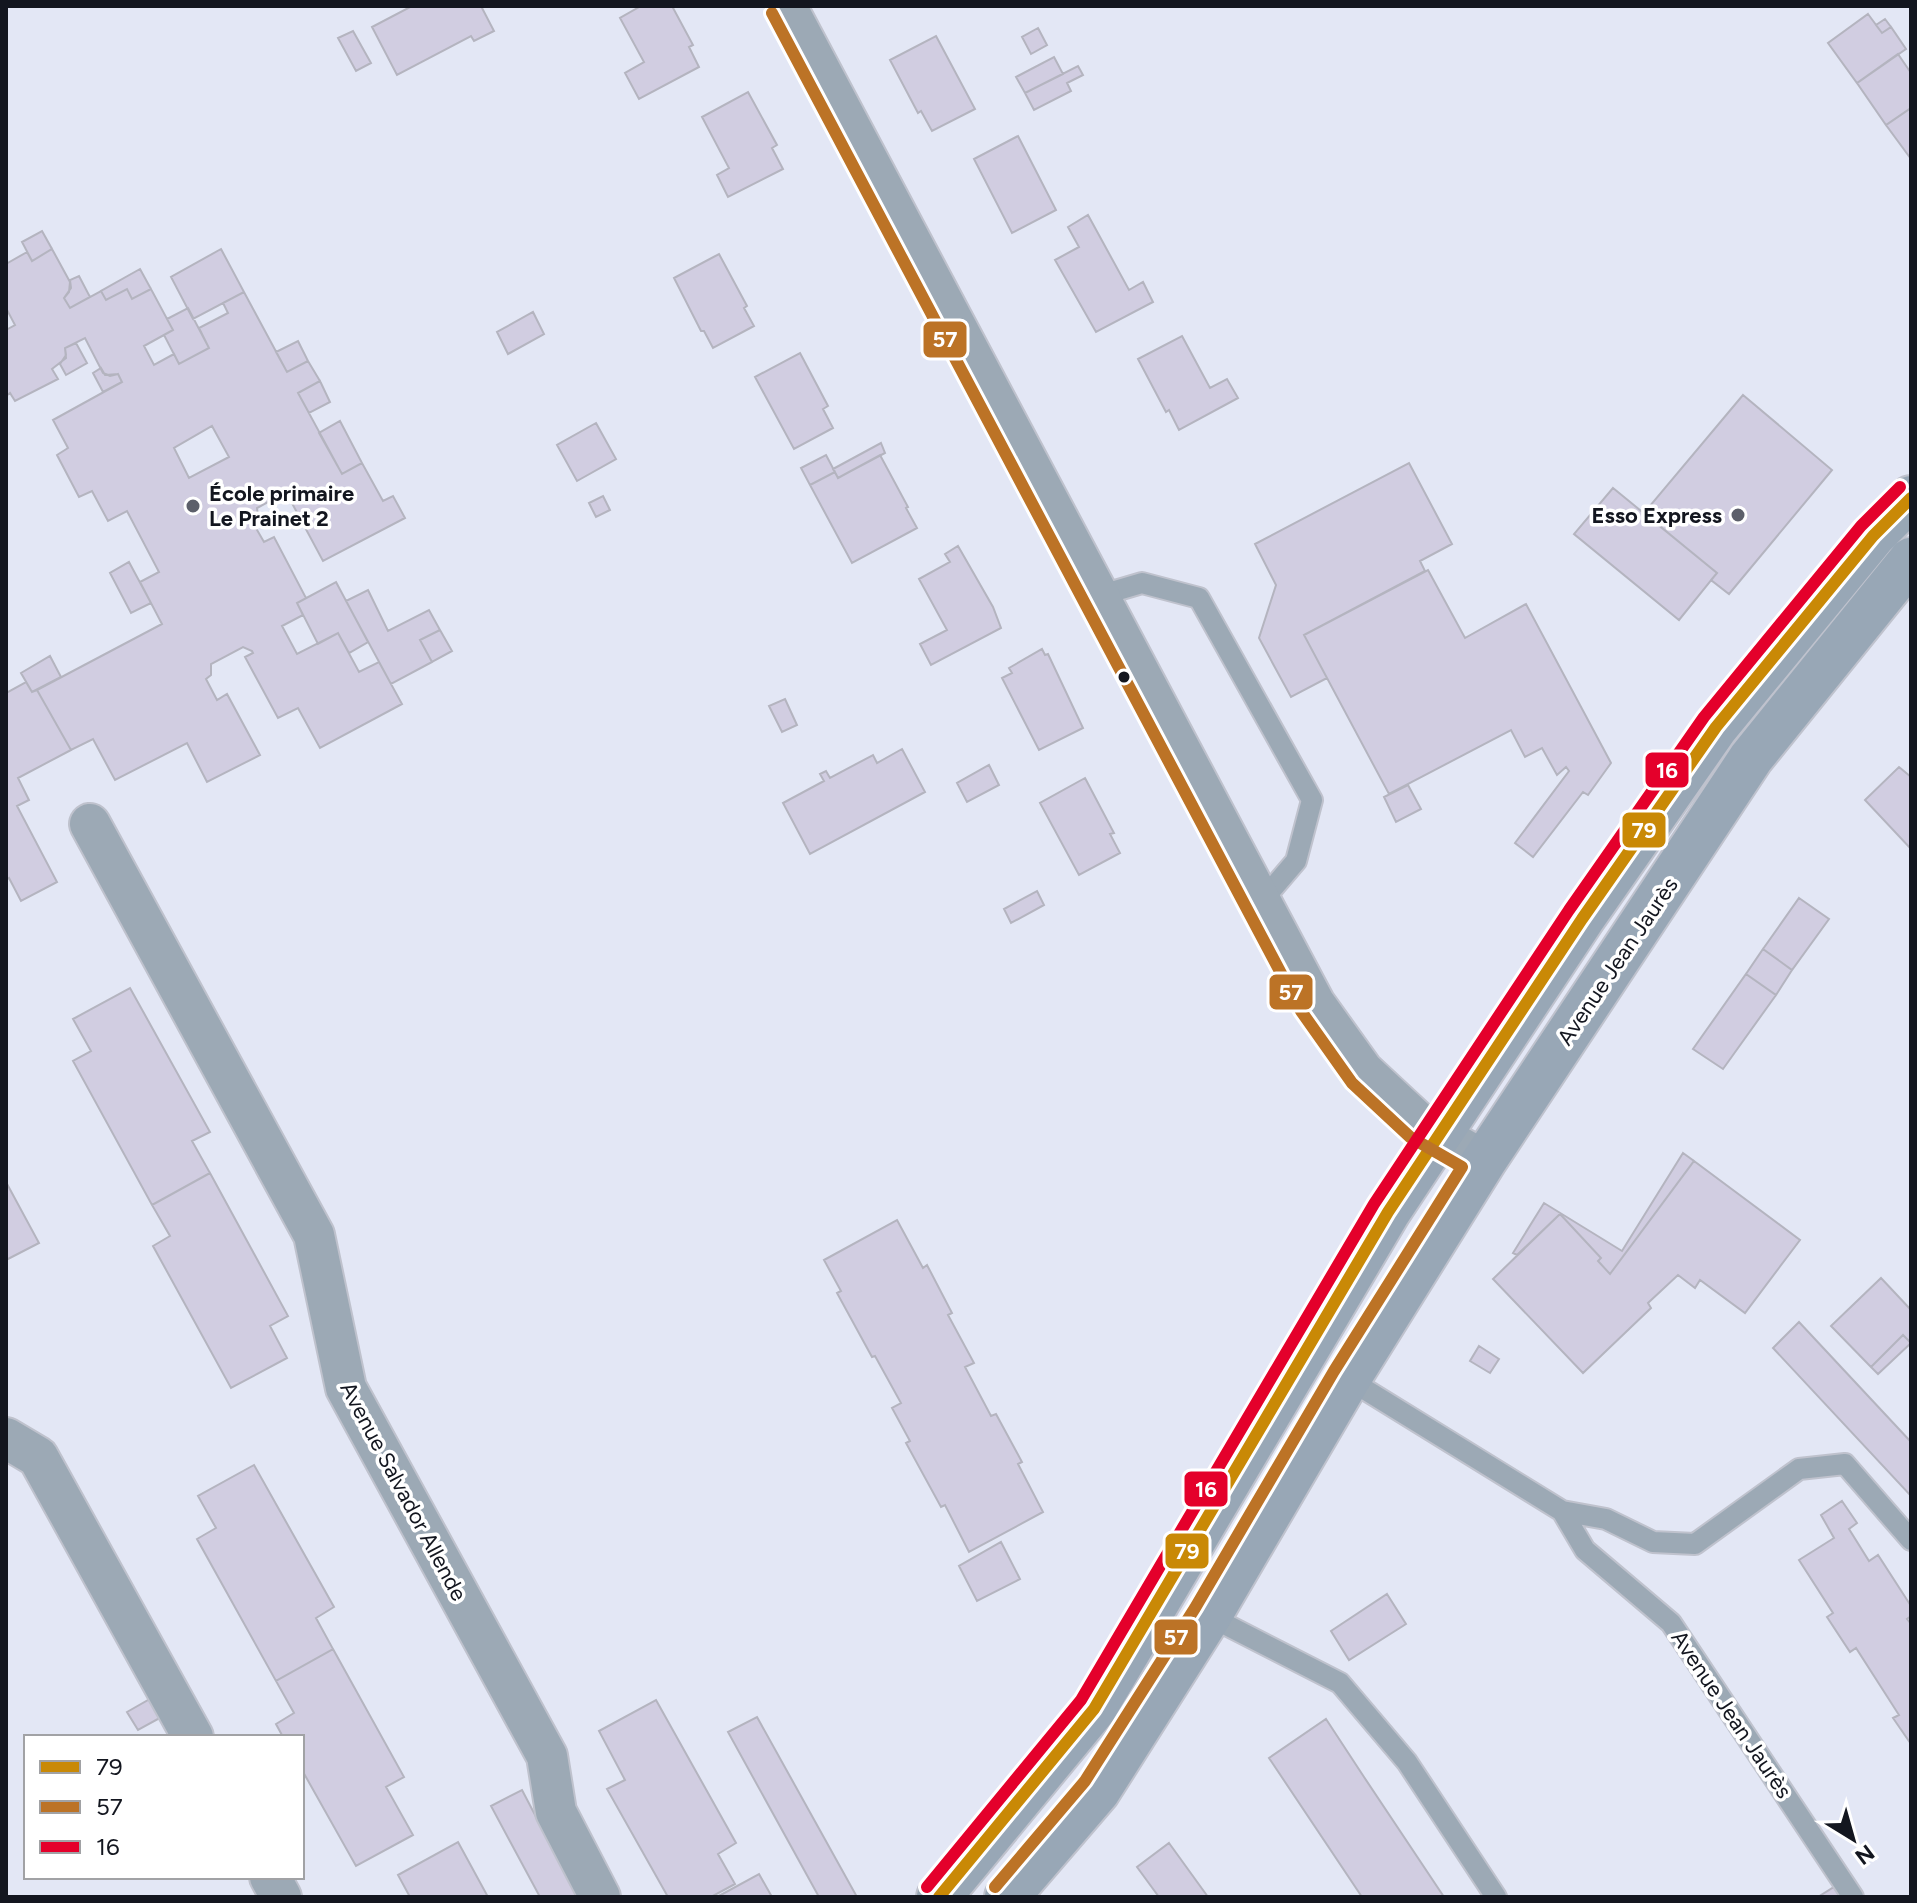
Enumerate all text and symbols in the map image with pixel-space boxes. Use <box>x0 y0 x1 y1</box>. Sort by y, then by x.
line badge: 57 <box>922 320 968 359</box>
text: 57 <box>932 326 958 353</box>
place label: École primaire Le Prainet 2 <box>209 480 354 532</box>
marker: École primaire Le Prainet 2 <box>184 497 202 515</box>
place label: Esso Express <box>1592 502 1722 529</box>
marker: Esso Express <box>1729 506 1747 524</box>
unlabelled marker <box>1116 669 1132 685</box>
line badge: 16 <box>1644 751 1690 789</box>
text: 16 <box>1656 757 1678 784</box>
line badge: 79 <box>1621 811 1667 849</box>
text: 79 <box>1632 817 1657 844</box>
street label: Avenue Jean Jaurès <box>1551 872 1684 1050</box>
line badge: 57 <box>1268 973 1314 1011</box>
text: 57 <box>1278 979 1304 1006</box>
street label: Avenue Salvador Allende <box>334 1377 473 1605</box>
line badge: 16 <box>1183 1470 1229 1508</box>
text: 16 <box>1195 1476 1217 1503</box>
line badge: 79 <box>1164 1532 1210 1570</box>
text: 79 <box>1175 1538 1200 1565</box>
line badge: 57 <box>1153 1618 1199 1656</box>
text: 57 <box>1163 1624 1189 1651</box>
street label: Avenue Jean Jaurès <box>1665 1625 1798 1803</box>
legend <box>24 1735 304 1879</box>
text: 79 <box>96 1752 122 1781</box>
text: 57 <box>96 1792 123 1821</box>
north arrow <box>1813 1799 1893 1879</box>
text: 16 <box>96 1832 120 1861</box>
text: N <box>1850 1839 1880 1870</box>

